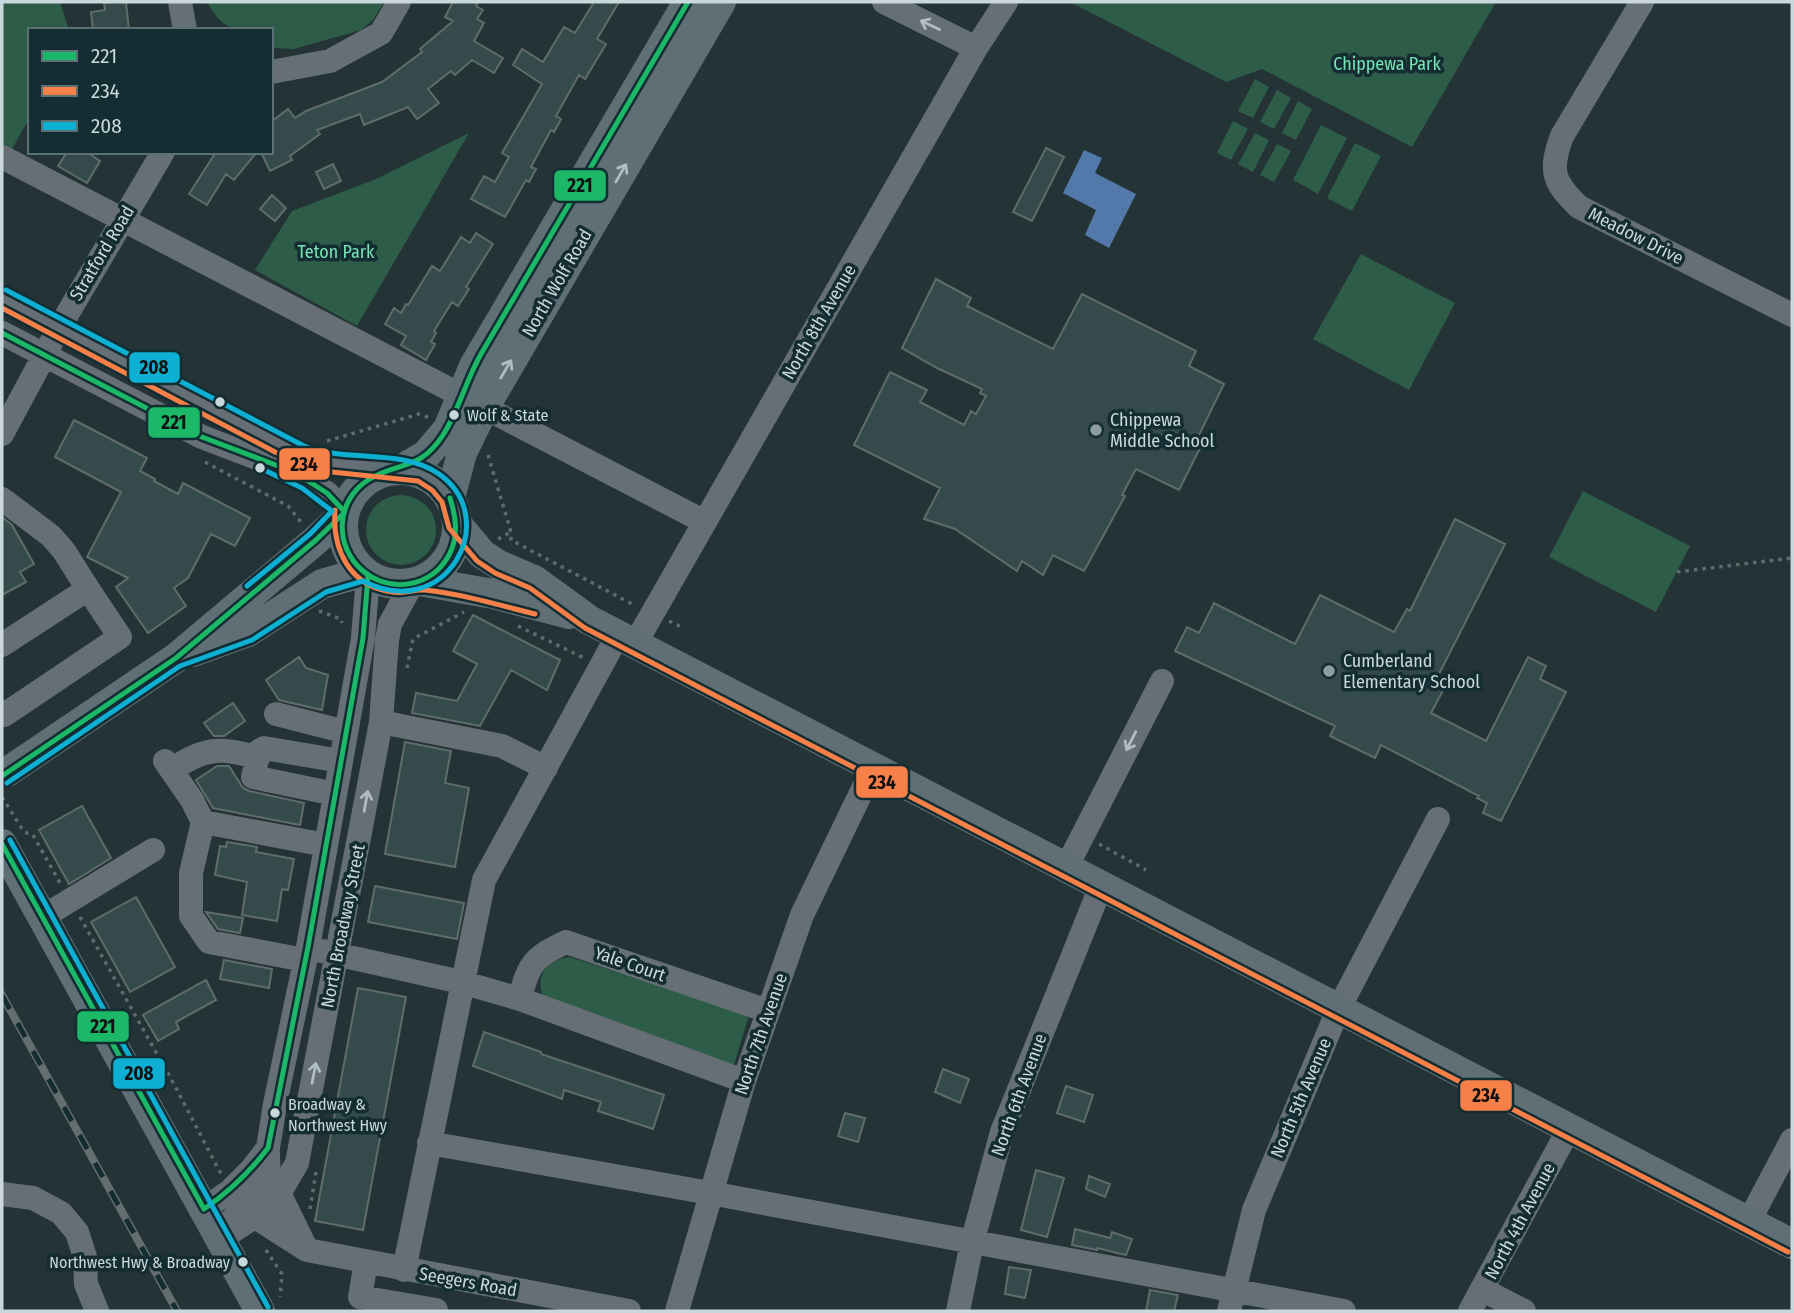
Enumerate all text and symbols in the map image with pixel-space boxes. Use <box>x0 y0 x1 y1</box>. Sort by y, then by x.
one-way arrow <box>920 17 941 31</box>
legend <box>28 28 273 154</box>
text: 221 <box>91 43 117 69</box>
park label: Chippewa Park <box>1333 53 1441 75</box>
text: 234 <box>91 78 120 104</box>
text: 208 <box>91 113 122 139</box>
one-way arrow <box>614 163 628 183</box>
line badge: 221 <box>553 169 607 202</box>
text: 221 <box>566 174 593 197</box>
street label: Stratford Road <box>65 201 139 305</box>
street label: Meadow Drive <box>1585 203 1687 269</box>
street label: North Wolf Road <box>517 225 597 341</box>
park label: Teton Park <box>297 241 375 263</box>
street label: North 8th Avenue <box>777 261 861 383</box>
line badge: 208 <box>128 351 181 384</box>
text: 208 <box>138 356 169 379</box>
one-way arrow <box>500 360 514 380</box>
unlabelled marker <box>213 395 227 409</box>
line badge: 221 <box>147 406 201 439</box>
place label: Wolf & State <box>467 406 548 425</box>
marker: Wolf & State <box>447 408 461 422</box>
place label: Chippewa Middle School <box>1110 409 1214 452</box>
text: 221 <box>160 411 187 434</box>
marker: Chippewa Middle School <box>1088 422 1104 438</box>
line badge: 234 <box>278 447 331 481</box>
text: 234 <box>289 453 318 476</box>
unlabelled marker <box>253 461 267 475</box>
place label: Cumberland Elementary School <box>1343 650 1480 693</box>
marker: Cumberland Elementary School <box>1321 663 1337 679</box>
one-way arrow <box>1124 731 1138 751</box>
line badge: 234 <box>855 765 909 799</box>
text: 234 <box>867 771 896 794</box>
one-way arrow <box>360 790 373 813</box>
street label: North Broadway Street <box>316 842 370 1010</box>
street label: Yale Court <box>592 942 669 986</box>
street label: North 7th Avenue <box>730 970 792 1098</box>
line badge: 221 <box>76 1010 130 1043</box>
text: 221 <box>89 1015 116 1038</box>
street label: North 6th Avenue <box>987 1031 1051 1159</box>
street label: North 5th Avenue <box>1266 1035 1336 1161</box>
line badge: 208 <box>112 1057 166 1090</box>
text: 208 <box>123 1062 154 1085</box>
one-way arrow <box>308 1062 322 1085</box>
line badge: 234 <box>1459 1079 1513 1112</box>
text: 234 <box>1471 1084 1500 1107</box>
place label: Broadway & Northwest Hwy <box>288 1095 388 1135</box>
marker: Broadway & Northwest Hwy <box>268 1106 282 1120</box>
street label: North 4th Avenue <box>1480 1159 1560 1283</box>
place label: Northwest Hwy & Broadway <box>49 1253 231 1272</box>
marker: Northwest Hwy & Broadway <box>236 1255 250 1269</box>
street label: Seegers Road <box>417 1263 519 1301</box>

